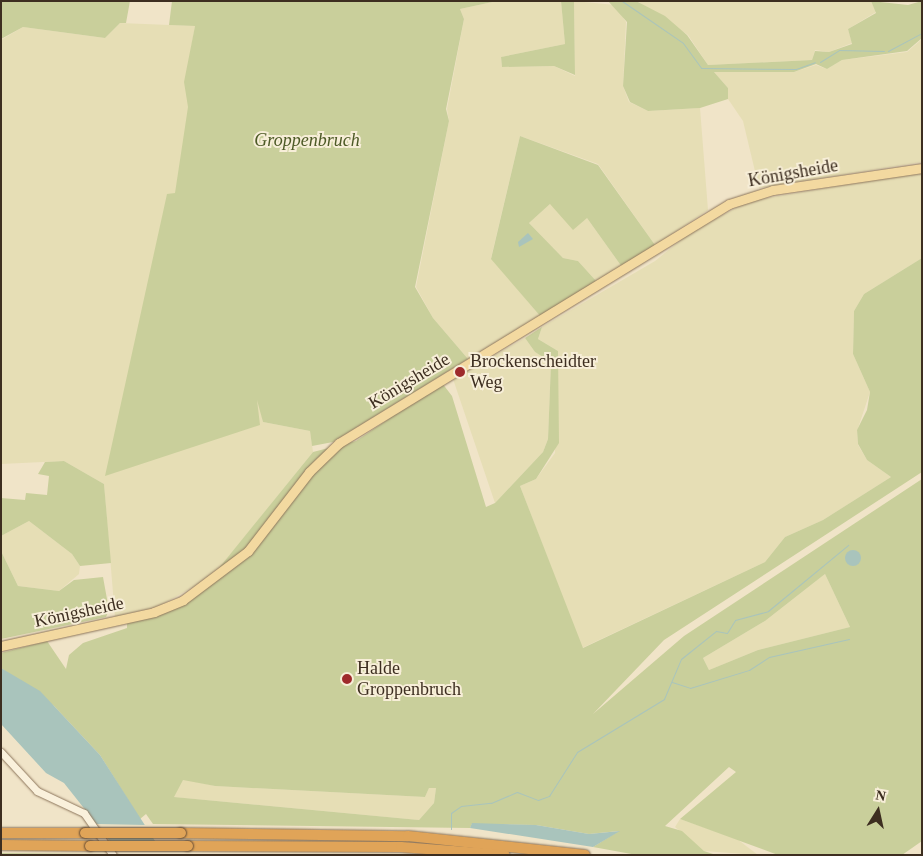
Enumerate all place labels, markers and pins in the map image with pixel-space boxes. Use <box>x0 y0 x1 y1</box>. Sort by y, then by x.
place label: Brockenscheidter Weg <box>470 351 596 394</box>
marker: Brockenscheidter Weg <box>454 366 466 378</box>
place label: Halde Groppenbruch <box>357 658 461 701</box>
marker: Halde Groppenbruch <box>341 673 353 685</box>

